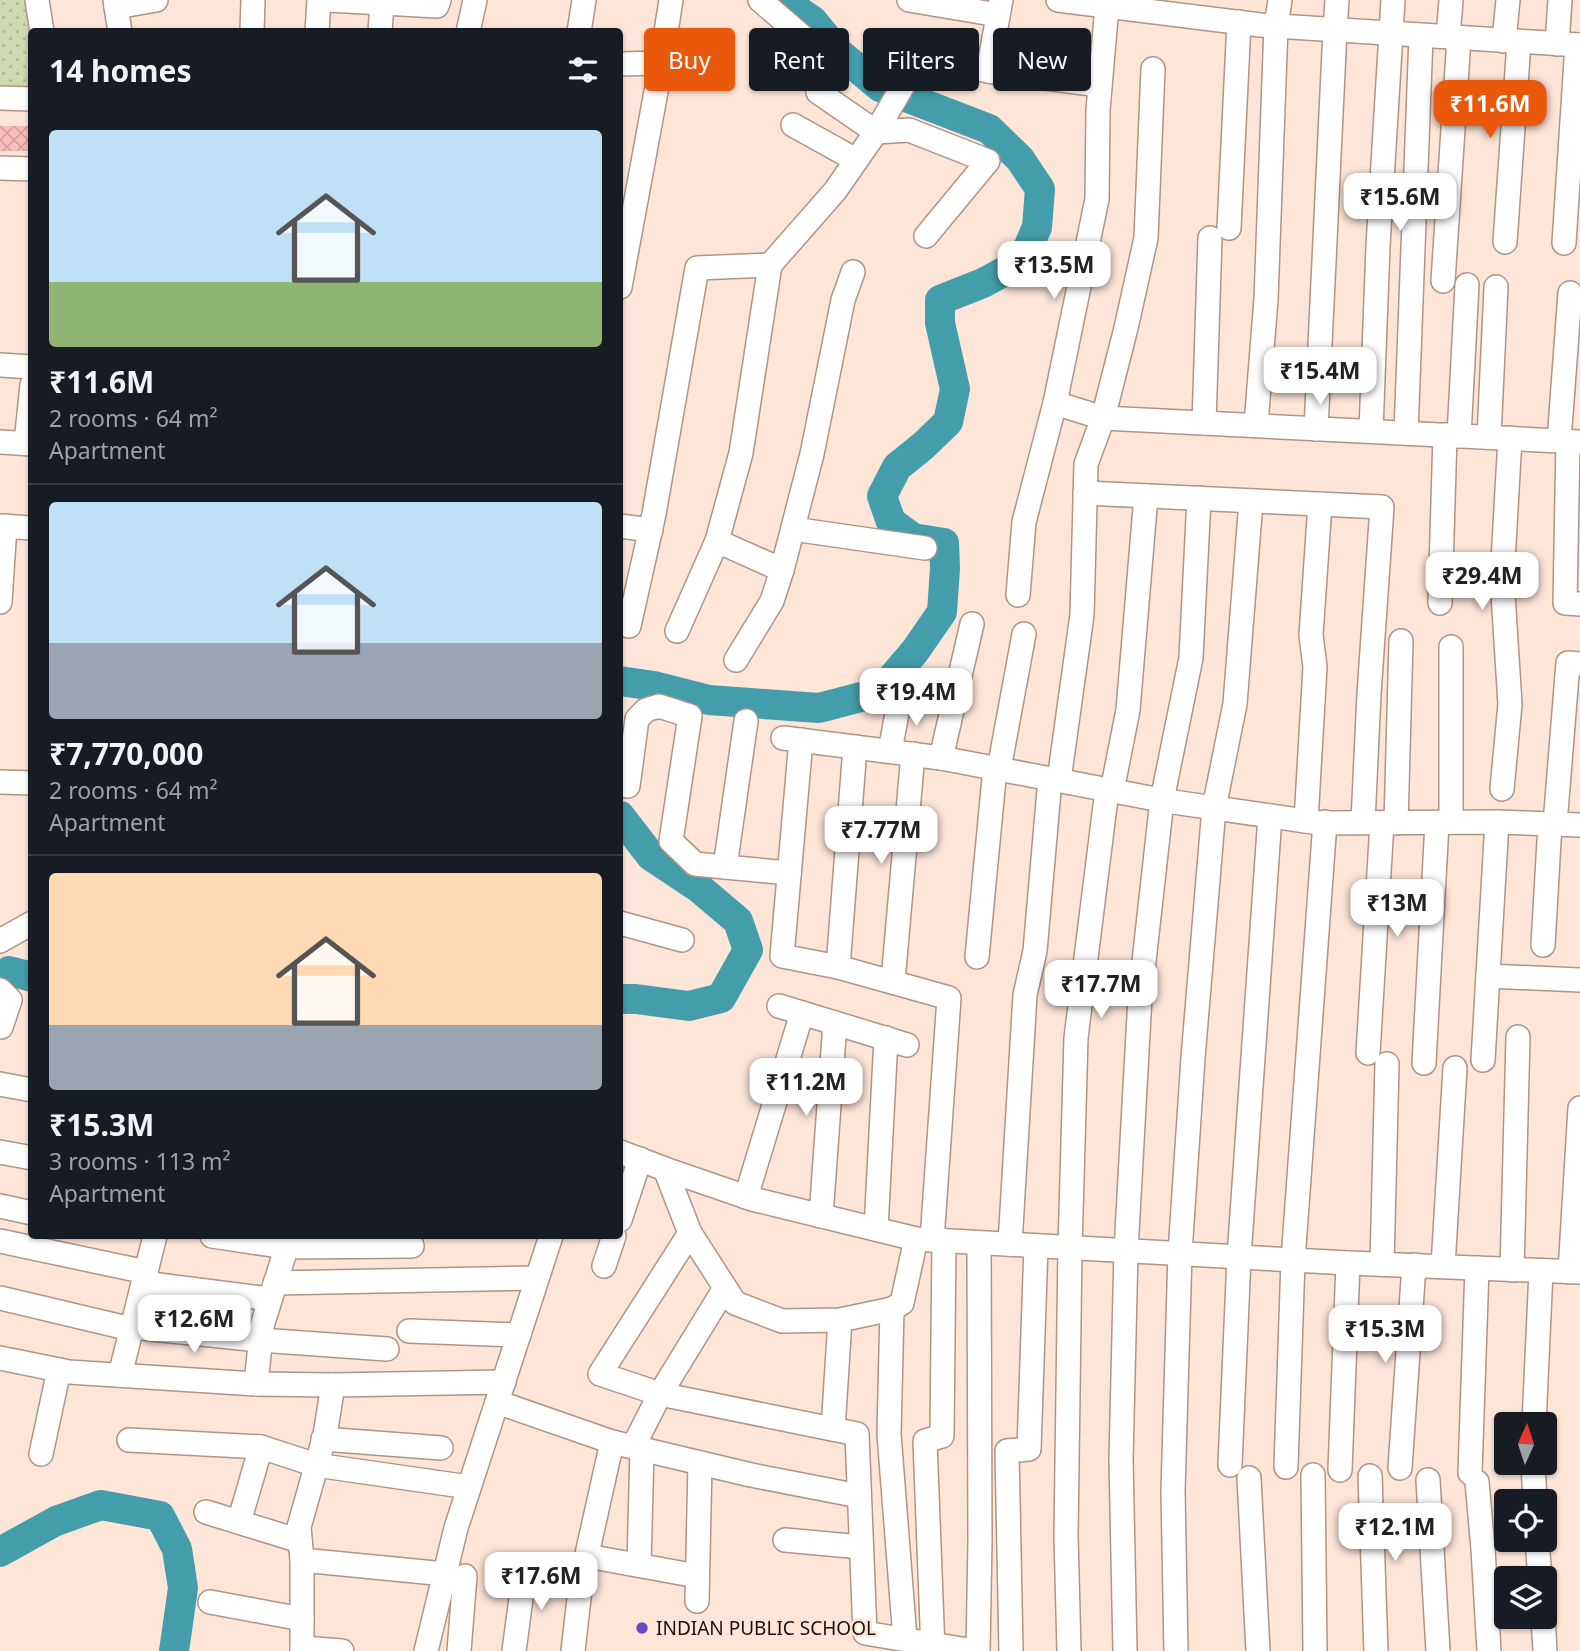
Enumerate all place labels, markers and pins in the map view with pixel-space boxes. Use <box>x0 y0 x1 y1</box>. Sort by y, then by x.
pin: ₹11.6M <box>1433 80 1547 140</box>
pin: ₹15.6M <box>1343 174 1457 233</box>
pin: ₹13.5M <box>997 242 1111 301</box>
pin: ₹15.4M <box>1263 348 1377 407</box>
pin: ₹29.4M <box>1425 552 1539 612</box>
pin: ₹19.4M <box>859 668 973 728</box>
pin: ₹7.77M <box>824 806 938 866</box>
pin: ₹13M <box>1356 880 1438 939</box>
pin: ₹17.7M <box>1044 960 1158 1020</box>
pin: ₹11.2M <box>749 1058 863 1118</box>
pin: ₹12.6M <box>137 1296 251 1355</box>
pin: ₹15.3M <box>1328 1306 1442 1365</box>
pin: ₹12.1M <box>1338 1504 1452 1563</box>
pin: ₹17.6M <box>484 1552 598 1612</box>
place label: INDIAN PUBLIC SCHOOL <box>656 1615 876 1641</box>
marker: INDIAN PUBLIC SCHOOL <box>634 1620 650 1636</box>

